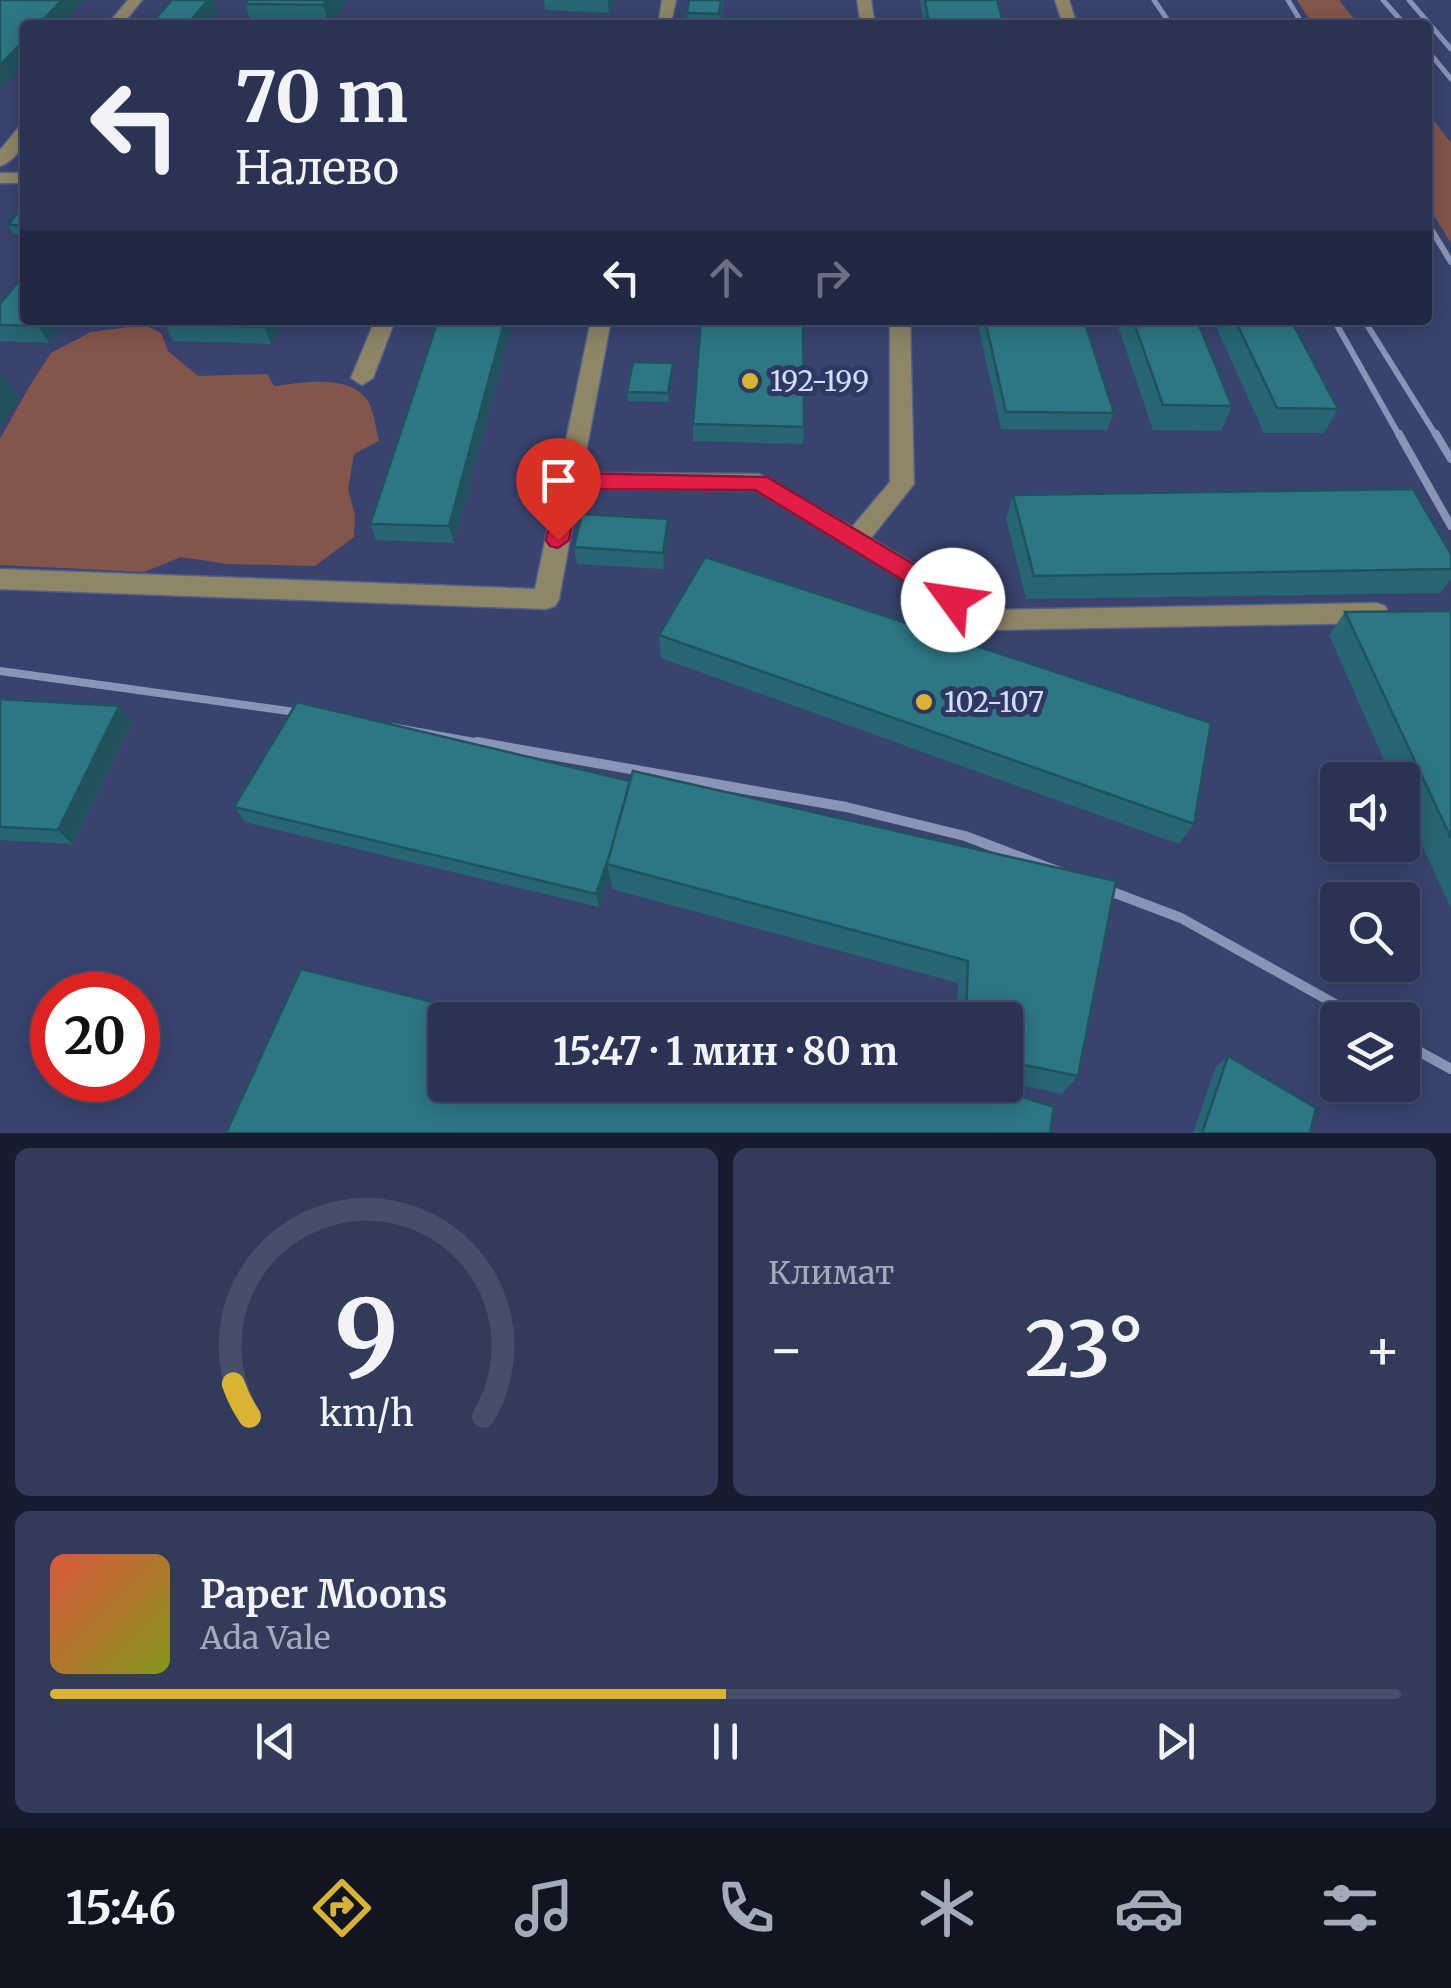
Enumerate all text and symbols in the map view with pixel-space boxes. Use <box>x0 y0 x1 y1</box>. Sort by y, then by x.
text: 70 m <box>235 53 408 141</box>
icon: left <box>70 60 200 190</box>
text: Налево <box>235 140 399 196</box>
icon: left <box>594 250 649 305</box>
icon: ahead <box>699 250 754 305</box>
icon: right <box>804 250 859 305</box>
place label: 192-199 <box>770 363 869 399</box>
marker: 192-199 <box>739 370 761 392</box>
pin <box>516 438 601 541</box>
icon: arrive <box>531 453 586 508</box>
position arrow <box>901 548 1005 652</box>
place label: 102-107 <box>944 684 1044 720</box>
marker: 102-107 <box>913 691 935 713</box>
map controls <box>1320 762 1420 1102</box>
button: sound <box>1320 762 1420 862</box>
button: search <box>1320 882 1420 982</box>
speed limit sign: 20 <box>30 972 160 1102</box>
button: layers <box>1320 1002 1420 1102</box>
text: 15:47 · 1 мин · 80 m <box>553 1028 898 1075</box>
text: Климат <box>768 1253 894 1293</box>
text: 9 <box>334 1272 399 1402</box>
text: 23° <box>1025 1302 1144 1396</box>
text: − <box>768 1315 805 1384</box>
text: + <box>1364 1315 1401 1384</box>
text: km/h <box>319 1391 414 1436</box>
text: Paper Moons <box>200 1571 447 1618</box>
text: Ada Vale <box>200 1618 330 1658</box>
icon: previous <box>248 1714 303 1769</box>
icon: pause <box>698 1714 753 1769</box>
icon: next <box>1148 1714 1203 1769</box>
icon: directions <box>307 1873 377 1943</box>
icon: music <box>509 1873 579 1943</box>
icon: phone <box>711 1873 781 1943</box>
icon: climate <box>912 1873 982 1943</box>
icon: car <box>1114 1873 1184 1943</box>
icon: filters <box>1315 1873 1385 1943</box>
text: 15:46 <box>66 1880 176 1936</box>

